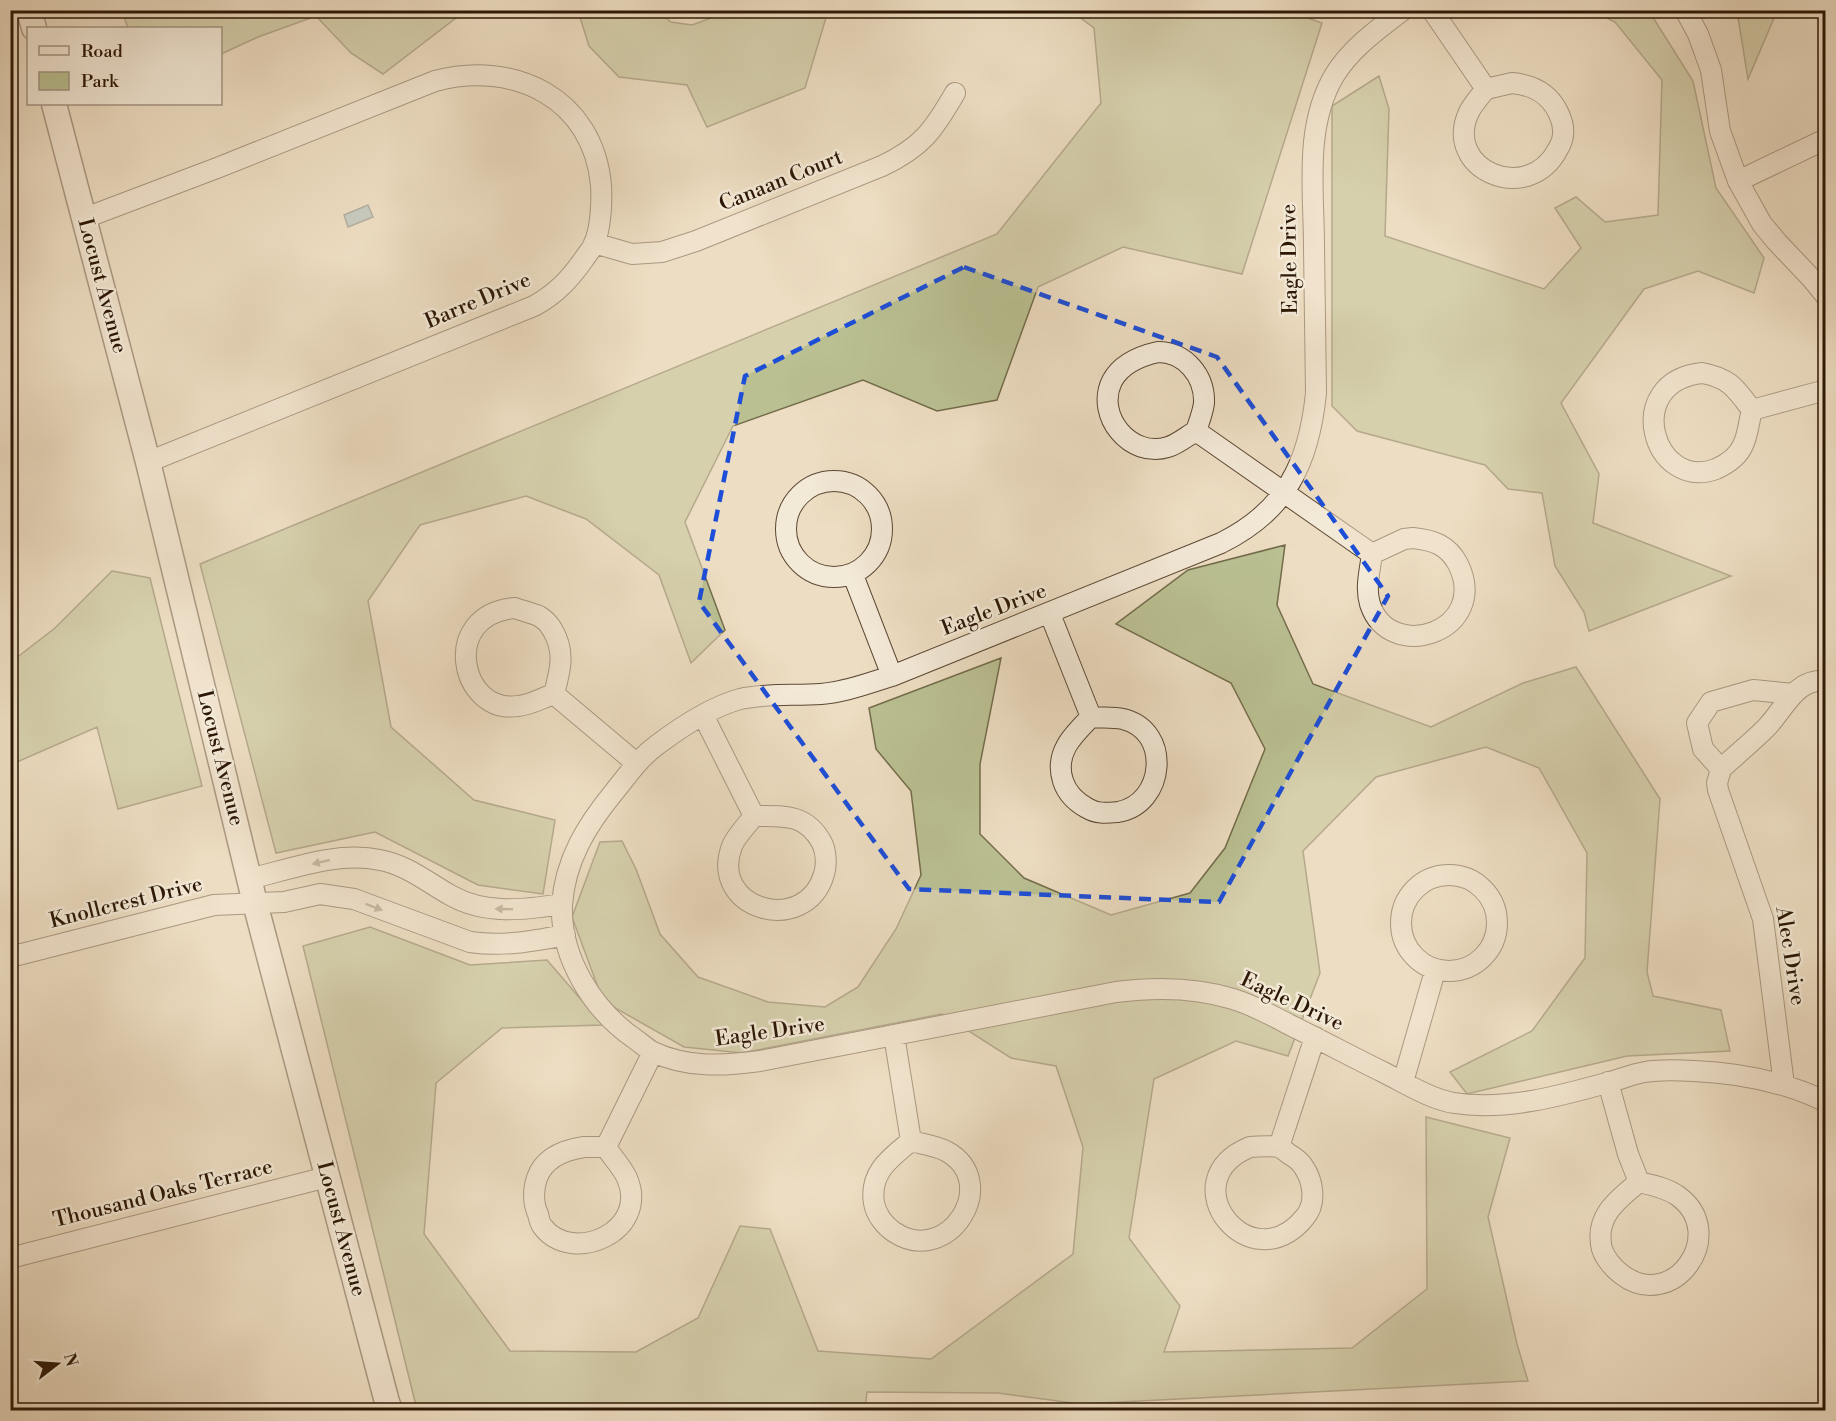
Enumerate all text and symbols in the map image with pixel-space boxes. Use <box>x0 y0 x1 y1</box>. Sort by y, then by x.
legend <box>27 27 222 105</box>
text: Road <box>81 40 124 63</box>
text: Park <box>81 70 120 93</box>
street label: Canaan Court <box>715 144 847 218</box>
street label: Eagle Drive <box>1276 203 1304 315</box>
street label: Locust Avenue <box>72 216 132 356</box>
street label: Barre Drive <box>420 267 535 335</box>
street label: Eagle Drive <box>938 578 1050 642</box>
street label: Locust Avenue <box>191 688 249 828</box>
one-way arrow <box>312 858 330 868</box>
street label: Knollcrest Drive <box>47 871 205 935</box>
one-way arrow <box>365 903 383 912</box>
street label: Alec Drive <box>1769 904 1811 1007</box>
one-way arrow <box>495 905 514 914</box>
street label: Eagle Drive <box>1236 967 1348 1037</box>
street label: Eagle Drive <box>713 1011 827 1053</box>
street label: Thousand Oaks Terrace <box>50 1154 276 1234</box>
street label: Locust Avenue <box>311 1159 371 1299</box>
north arrow <box>27 1334 87 1394</box>
text: N <box>59 1351 82 1369</box>

